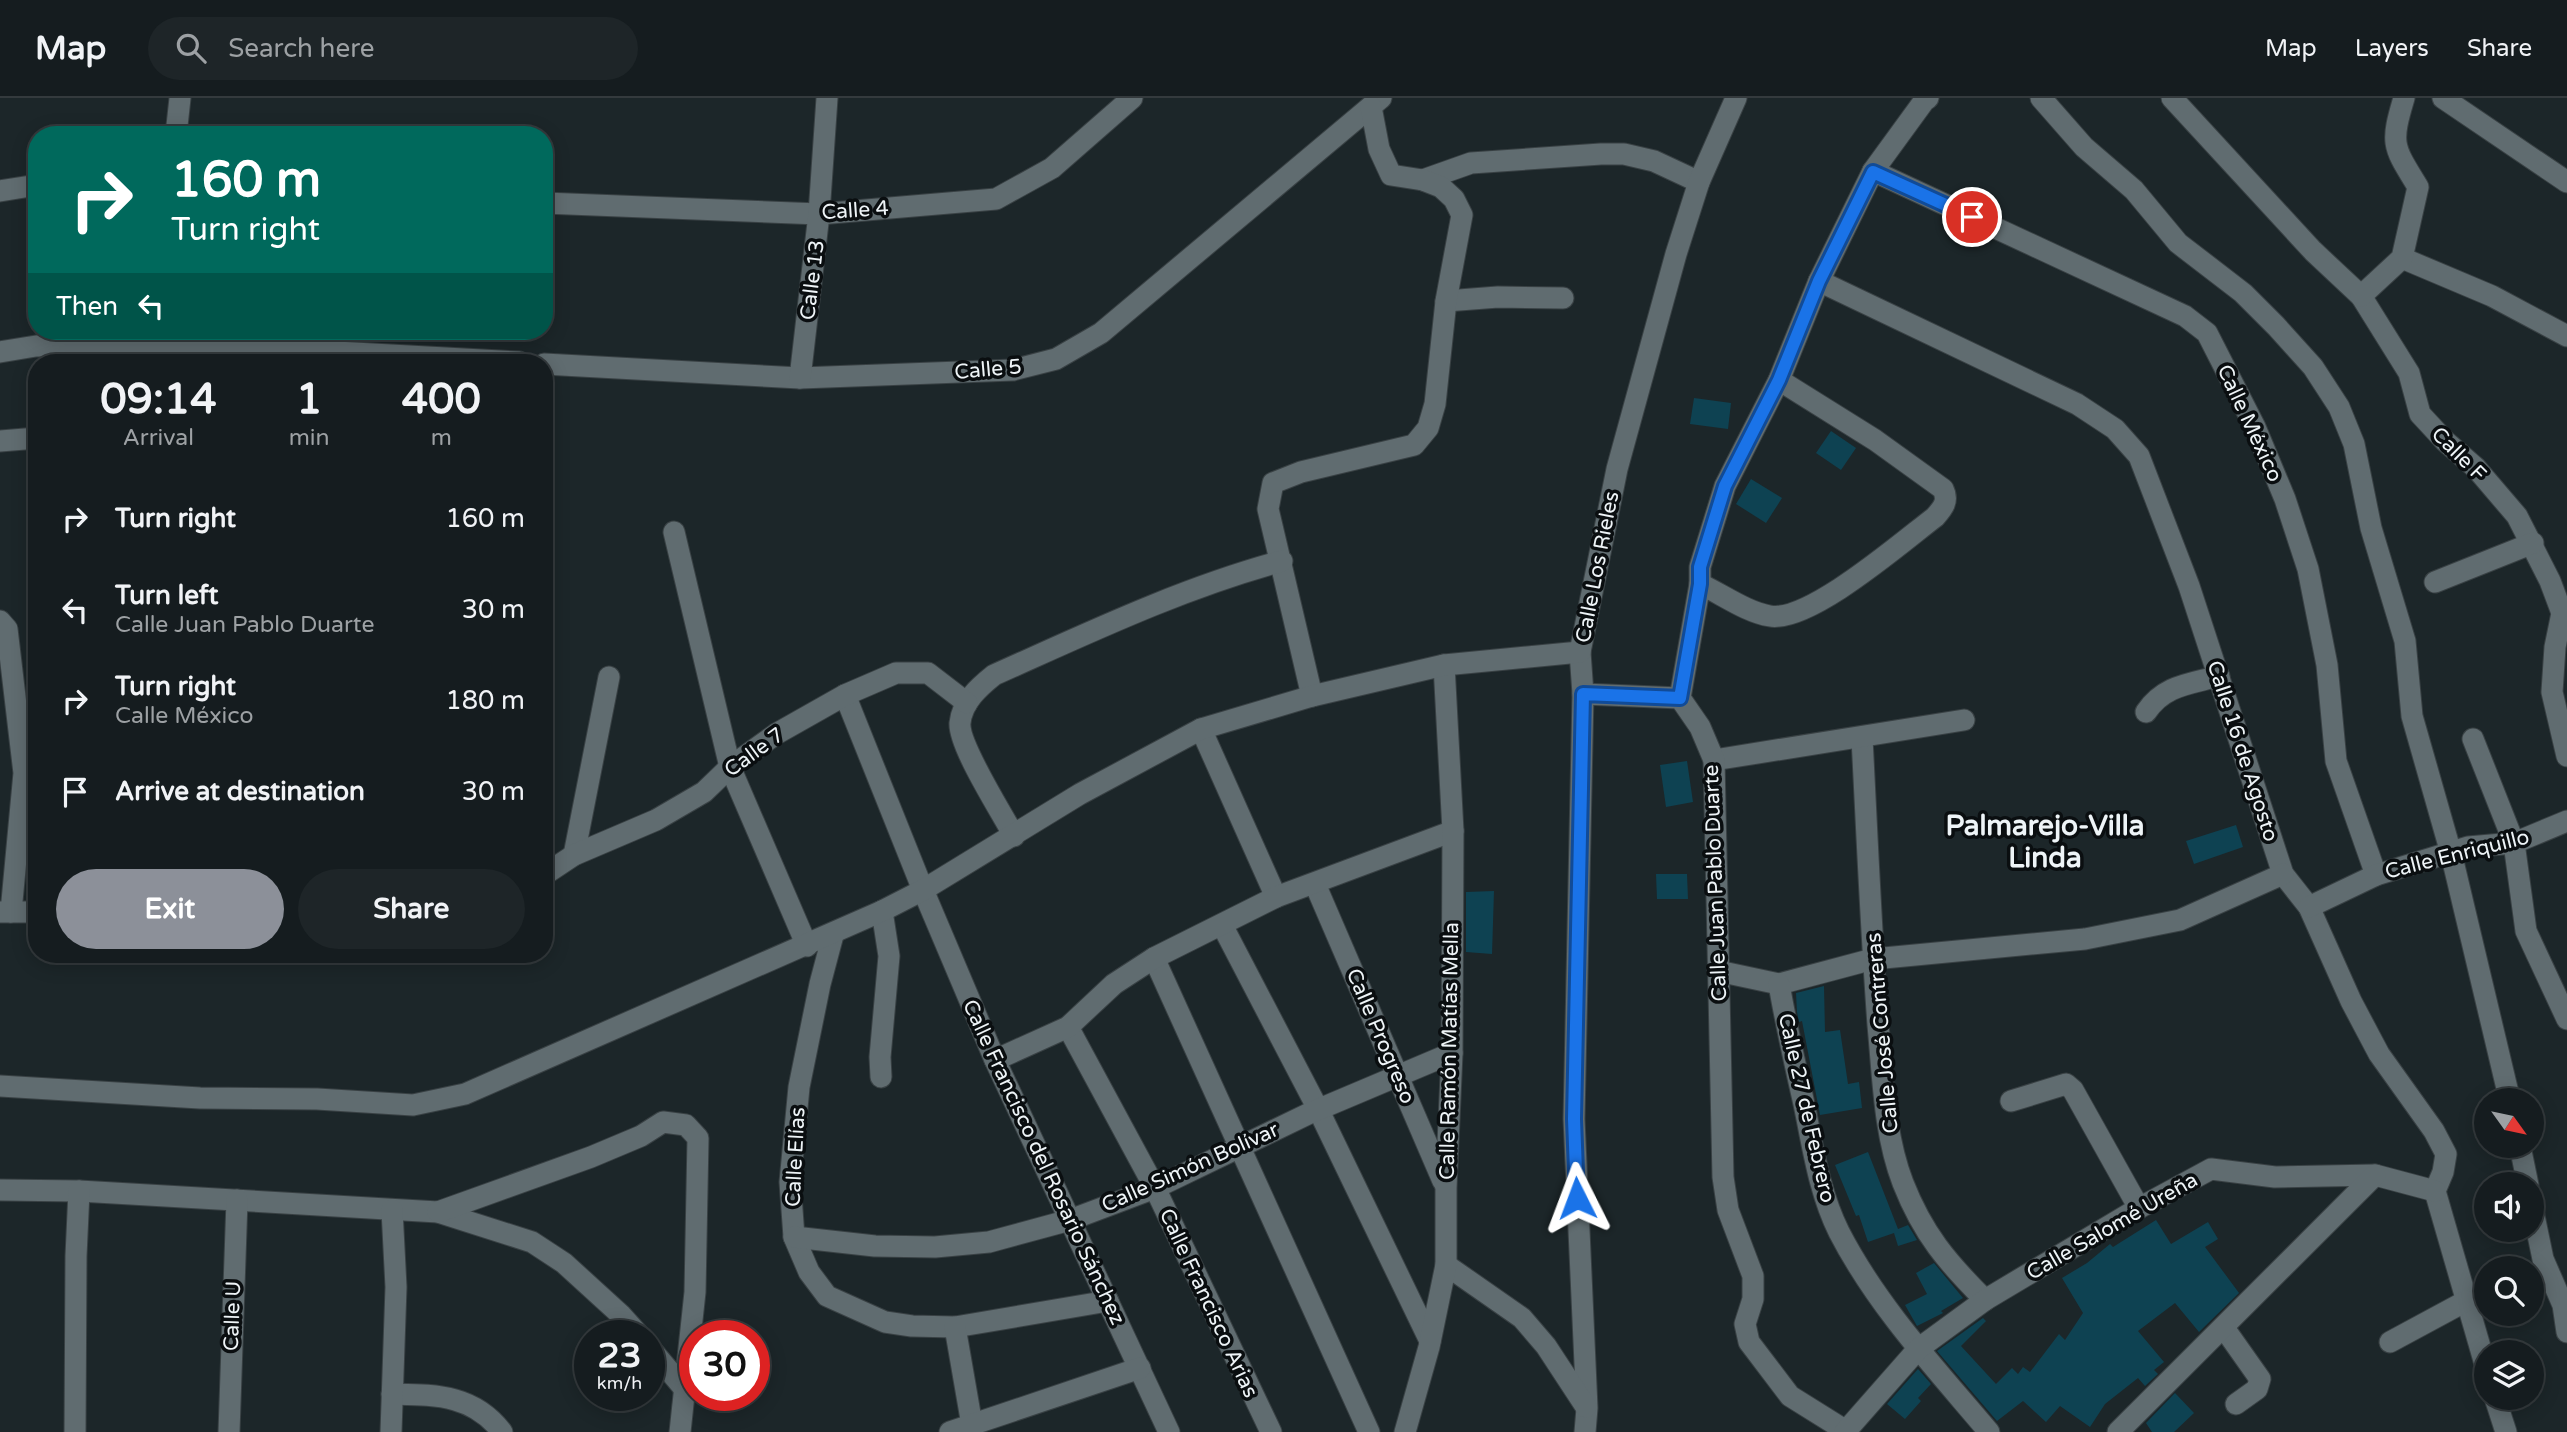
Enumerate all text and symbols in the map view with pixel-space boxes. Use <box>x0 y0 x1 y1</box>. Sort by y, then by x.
search box <box>148 17 638 80</box>
text: Map <box>35 29 106 68</box>
icon: search <box>172 29 210 67</box>
text: Search here <box>228 33 374 64</box>
text: Map <box>2265 34 2317 63</box>
text: Layers <box>2355 34 2429 63</box>
text: Share <box>2467 34 2532 63</box>
text: 160 m <box>171 151 321 210</box>
icon: right <box>56 154 147 245</box>
pin <box>1942 187 2002 247</box>
street label: Calle 4 <box>821 196 890 225</box>
icon: arrive <box>1953 198 1991 236</box>
text: Turn right <box>171 211 320 249</box>
street label: Calle 13 <box>795 239 830 322</box>
icon: left <box>132 287 170 325</box>
text: Then <box>56 291 118 322</box>
street label: Calle 5 <box>953 354 1023 385</box>
street label: Calle México <box>2212 361 2288 486</box>
text: 09:14 <box>100 374 217 425</box>
text: 1 <box>296 374 322 425</box>
text: 400 <box>402 374 481 425</box>
street label: Calle F <box>2426 422 2491 487</box>
text: Arrival <box>123 424 194 452</box>
text: min <box>289 424 330 452</box>
text: m <box>431 424 452 452</box>
street label: Calle Los Rieles <box>1571 489 1624 645</box>
icon: right <box>56 500 94 538</box>
text: Turn right <box>115 503 236 534</box>
text: 160 m <box>445 503 525 534</box>
text: Turn left <box>115 580 218 611</box>
icon: left <box>56 591 94 629</box>
text: 30 m <box>462 594 525 625</box>
text: Calle Juan Pablo Duarte <box>115 611 374 639</box>
street label: Calle 16 de Agosto <box>2201 658 2284 845</box>
text: Turn right <box>115 671 236 702</box>
icon: right <box>56 682 94 720</box>
text: 180 m <box>445 685 525 716</box>
text: Calle México <box>115 702 253 730</box>
street label: Calle 7 <box>720 722 789 782</box>
street label: Calle Juan Pablo Duarte <box>1699 764 1732 1002</box>
icon: arrive <box>56 773 94 811</box>
text: Arrive at destination <box>115 776 365 807</box>
text: 30 m <box>462 776 525 807</box>
district label: Palmarejo-Villa Linda <box>1946 809 2144 875</box>
street label: Calle Enriquillo <box>2382 824 2532 885</box>
button: Exit <box>56 869 284 949</box>
button: Share <box>298 869 525 949</box>
street label: Calle Ramón Matías Mella <box>1435 922 1464 1180</box>
street label: Calle José Contreras <box>1861 932 1904 1134</box>
street label: Calle Progreso <box>1341 965 1420 1108</box>
street label: Calle Francisco del Rosario Sánchez <box>957 996 1130 1329</box>
street label: Calle 27 de Febrero <box>1773 1011 1840 1205</box>
north arrow <box>2474 1088 2544 1158</box>
map controls <box>2474 1088 2544 1410</box>
street label: Calle Elías <box>780 1106 811 1208</box>
street label: Calle Simón Bolívar <box>1098 1117 1283 1218</box>
position arrow <box>1540 1161 1614 1235</box>
street label: Calle Salomé Ureña <box>2022 1167 2202 1286</box>
button: sound <box>2474 1172 2544 1242</box>
street label: Calle Francisco Arias <box>1154 1205 1263 1402</box>
button: search <box>2474 1256 2544 1326</box>
street label: Calle U <box>219 1281 246 1351</box>
speed limit sign: 30 <box>679 1320 770 1411</box>
text: 23 <box>598 1335 641 1377</box>
button: layers <box>2474 1340 2544 1410</box>
text: km/h <box>597 1372 642 1394</box>

